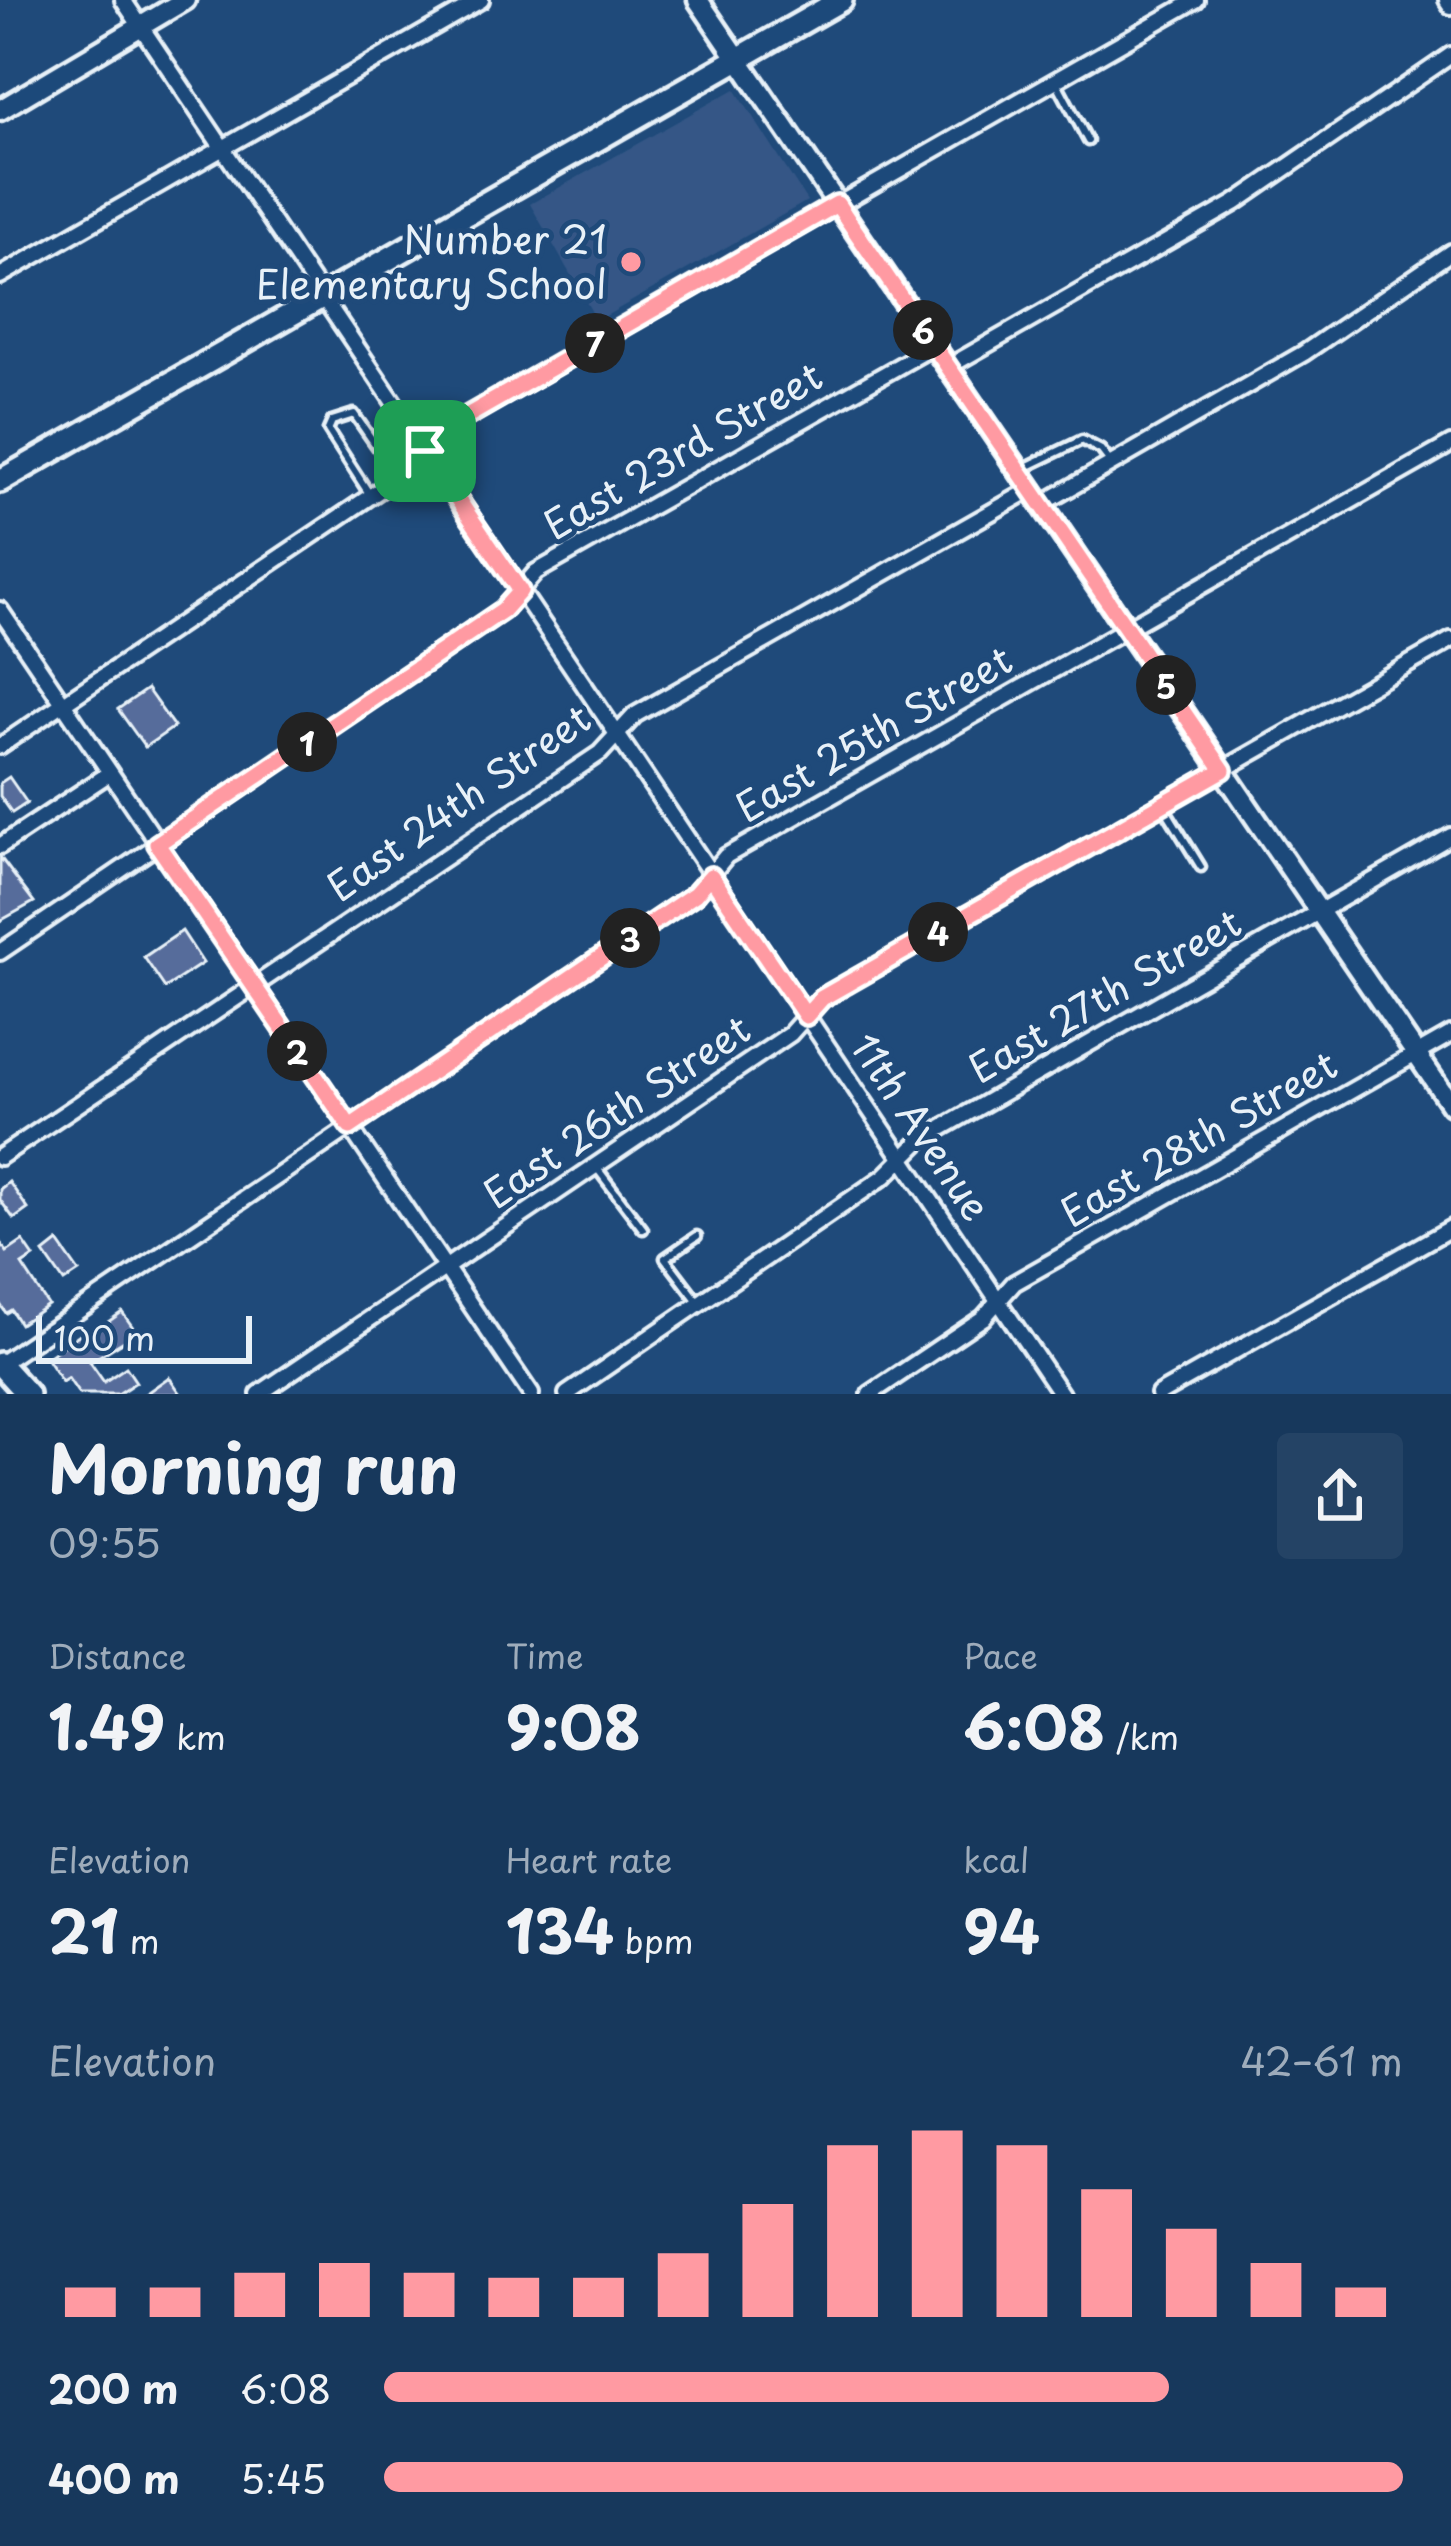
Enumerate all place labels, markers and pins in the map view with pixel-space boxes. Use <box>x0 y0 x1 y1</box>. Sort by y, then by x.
place label: Number 21 Elementary School <box>256 208 607 312</box>
marker: Number 21 Elementary School <box>618 249 644 275</box>
pin: 6 <box>893 300 953 360</box>
pin: 7 <box>565 313 625 373</box>
pin <box>374 400 476 502</box>
pin: 5 <box>1136 655 1196 715</box>
pin: 1 <box>277 712 337 772</box>
pin: 4 <box>908 902 968 962</box>
pin: 3 <box>600 908 660 968</box>
pin: 2 <box>267 1021 327 1081</box>

